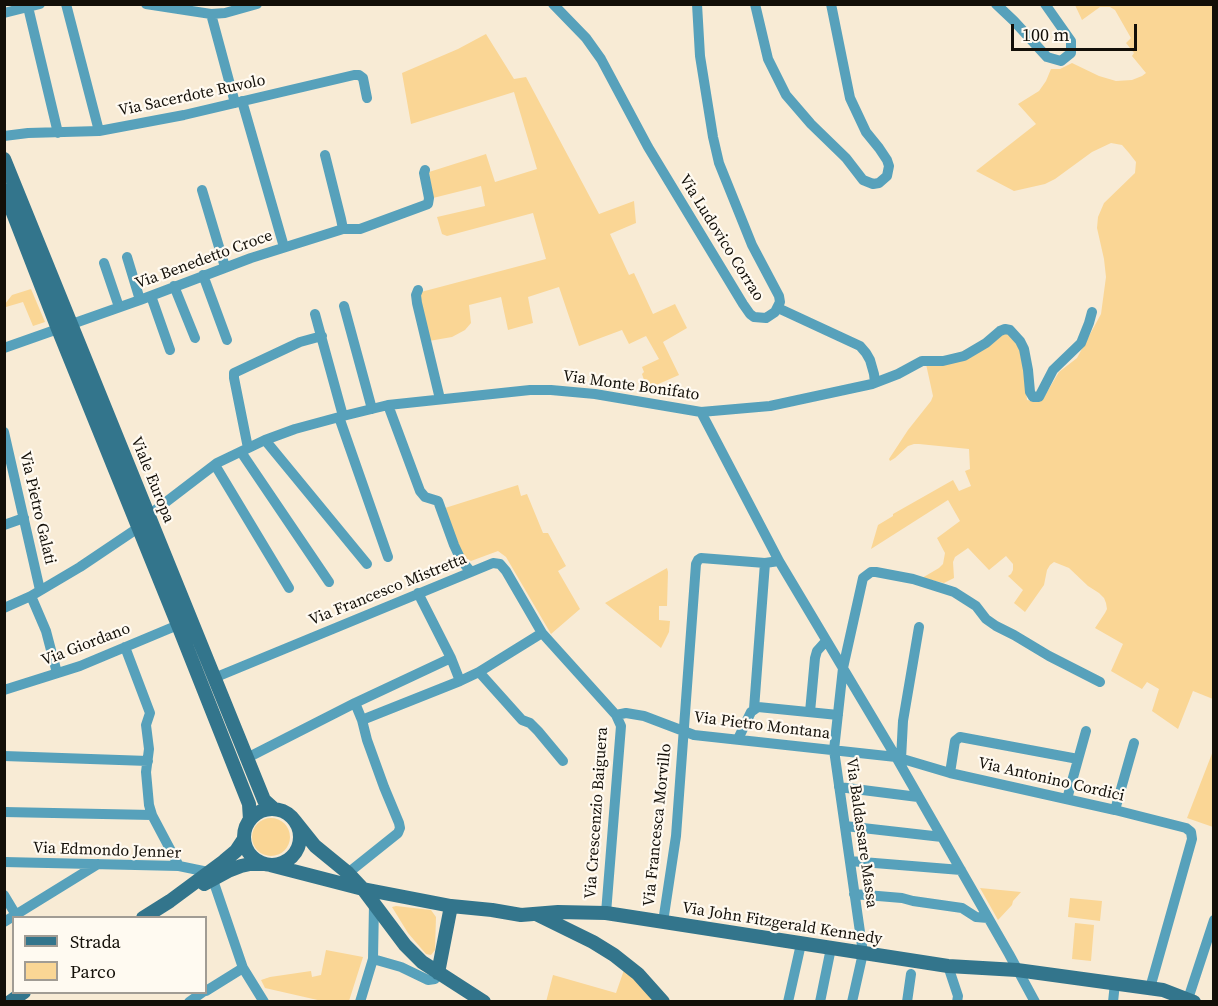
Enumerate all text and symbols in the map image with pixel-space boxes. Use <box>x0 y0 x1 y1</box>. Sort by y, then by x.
scale bar <box>1014 12 1140 50</box>
text: 100 m <box>1022 22 1069 47</box>
street label: Via Sacerdote Ruvolo <box>117 71 267 121</box>
street label: Via Ludovico Corrao <box>674 171 768 305</box>
street label: Via Benedetto Croce <box>133 226 275 294</box>
street label: Via Monte Bonifato <box>562 367 700 405</box>
street label: Viale Europa <box>126 434 178 526</box>
street label: Via Pietro Galati <box>15 450 59 566</box>
street label: Via Francesco Mistretta <box>306 550 470 630</box>
street label: Via Giordano <box>39 619 133 671</box>
street label: Via Pietro Montana <box>693 708 831 744</box>
street label: Via Crescenzio Baiguera <box>581 726 613 900</box>
street label: Via Francesca Morvillo <box>640 743 676 907</box>
street label: Via Antonino Cordici <box>976 754 1126 806</box>
street label: Via Baldassare Massa <box>841 757 881 909</box>
street label: Via Edmondo Jenner <box>33 839 181 863</box>
street label: Via John Fitzgerald Kennedy <box>681 899 883 949</box>
legend <box>12 916 207 994</box>
text: Strada <box>70 929 121 954</box>
text: Parco <box>70 959 116 984</box>

